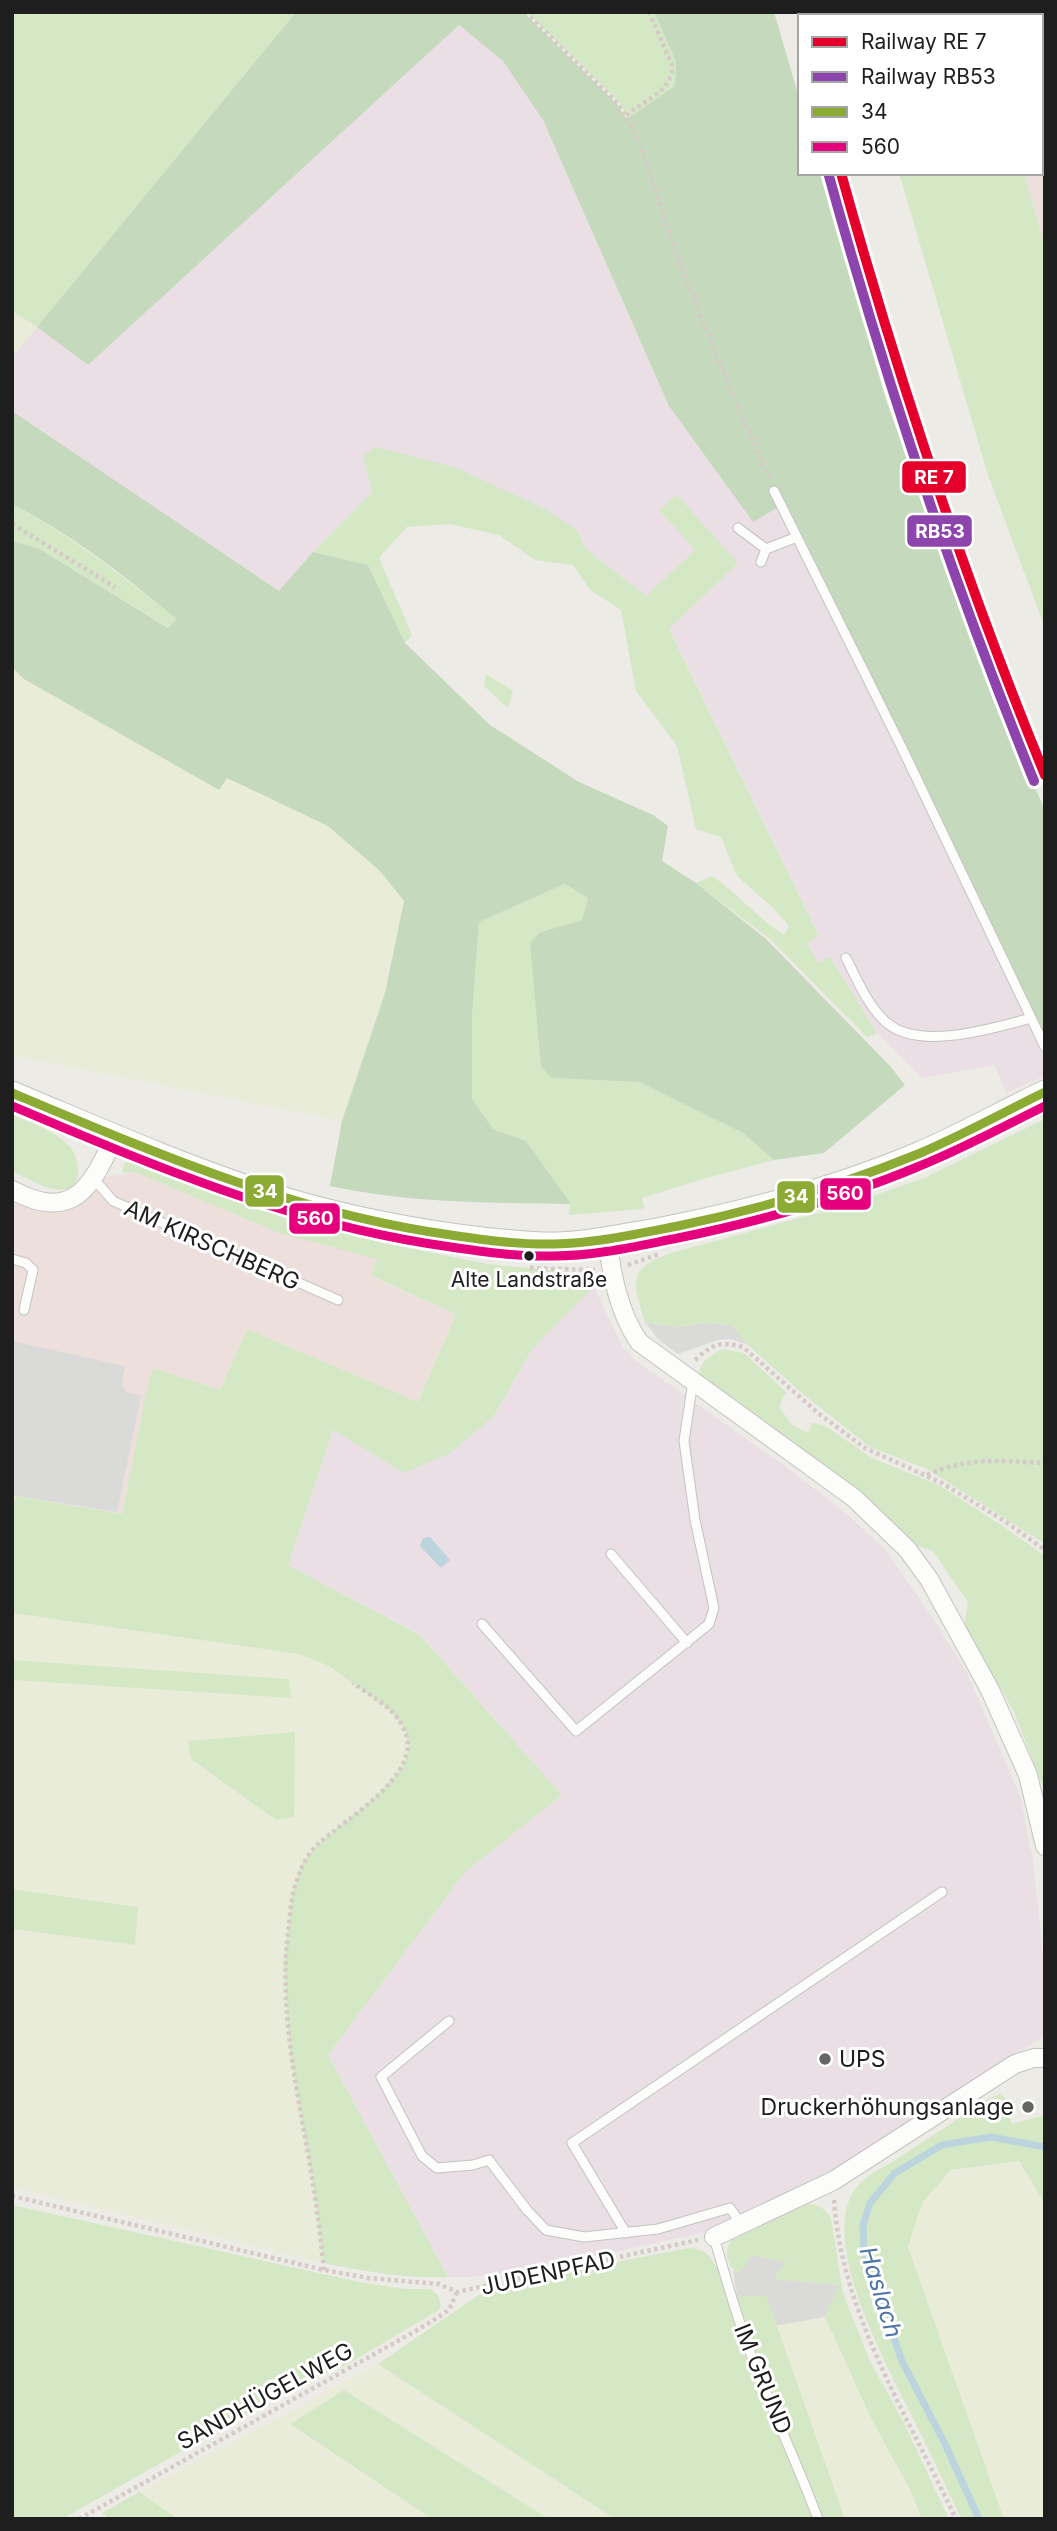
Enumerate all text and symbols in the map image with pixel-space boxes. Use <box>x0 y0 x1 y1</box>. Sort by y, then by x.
legend <box>798 14 1043 175</box>
text: Railway RE 7 <box>861 29 987 54</box>
text: Railway RB53 <box>861 64 996 89</box>
text: 34 <box>861 99 888 124</box>
text: 560 <box>861 134 900 159</box>
line badge: RE 7 <box>901 460 967 494</box>
text: RE 7 <box>914 466 954 489</box>
line badge: RB53 <box>906 514 973 548</box>
text: RB53 <box>915 520 965 543</box>
line badge: 34 <box>244 1174 285 1208</box>
line badge: 560 <box>819 1177 872 1211</box>
text: 34 <box>252 1180 278 1203</box>
line badge: 34 <box>776 1180 816 1214</box>
text: 560 <box>826 1182 864 1205</box>
text: 34 <box>783 1185 809 1208</box>
street label: AM KIRSCHBERG <box>120 1194 304 1296</box>
line badge: 560 <box>288 1202 341 1235</box>
text: 560 <box>296 1207 334 1230</box>
marker: Alte Landstraße <box>522 1249 536 1263</box>
place label: Alte Landstraße <box>451 1267 607 1292</box>
place label: UPS <box>839 2045 886 2073</box>
marker: UPS <box>817 2051 833 2067</box>
place label: Druckerhöhungsanlage <box>761 2093 1014 2121</box>
marker: Druckerhöhungsanlage <box>1020 2099 1036 2115</box>
water label: Haslach <box>853 2243 909 2341</box>
street label: JUDENPFAD <box>478 2245 618 2301</box>
street label: IM GRUND <box>728 2320 798 2438</box>
street label: SANDHÜGELWEG <box>172 2336 358 2456</box>

